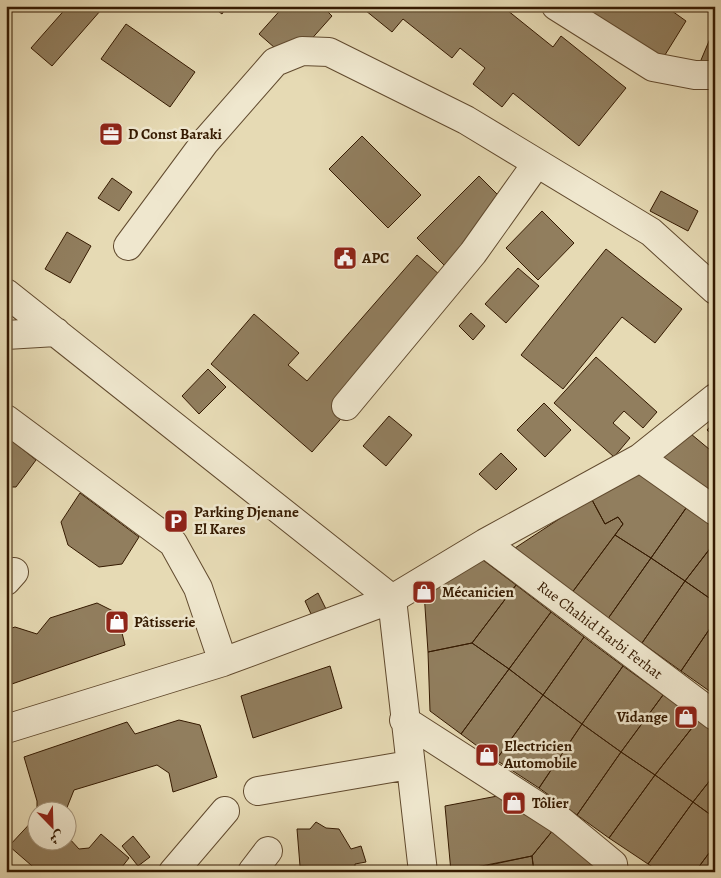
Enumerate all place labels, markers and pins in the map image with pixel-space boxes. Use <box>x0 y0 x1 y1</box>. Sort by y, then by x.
office icon: D Const Baraki <box>98 121 124 147</box>
place label: D Const Baraki <box>128 124 223 144</box>
public building icon: APC <box>332 245 358 271</box>
place label: APC <box>361 248 389 268</box>
place label: Parking Djenane El Kares <box>194 502 299 539</box>
parking icon: Parking Djenane El Kares <box>163 508 189 534</box>
shop icon: Mécanicien <box>411 579 437 605</box>
place label: Mécanicien <box>442 582 514 602</box>
shop icon: Pâtisserie <box>104 609 130 635</box>
place label: Pâtisserie <box>134 612 196 632</box>
shop icon: Vidange <box>673 704 699 730</box>
place label: Vidange <box>616 707 668 727</box>
place label: Electricien Automobile <box>503 736 577 773</box>
shop icon: Electricien Automobile <box>474 742 500 768</box>
shop icon: Tôlier <box>501 790 527 816</box>
place label: Tôlier <box>532 793 569 813</box>

